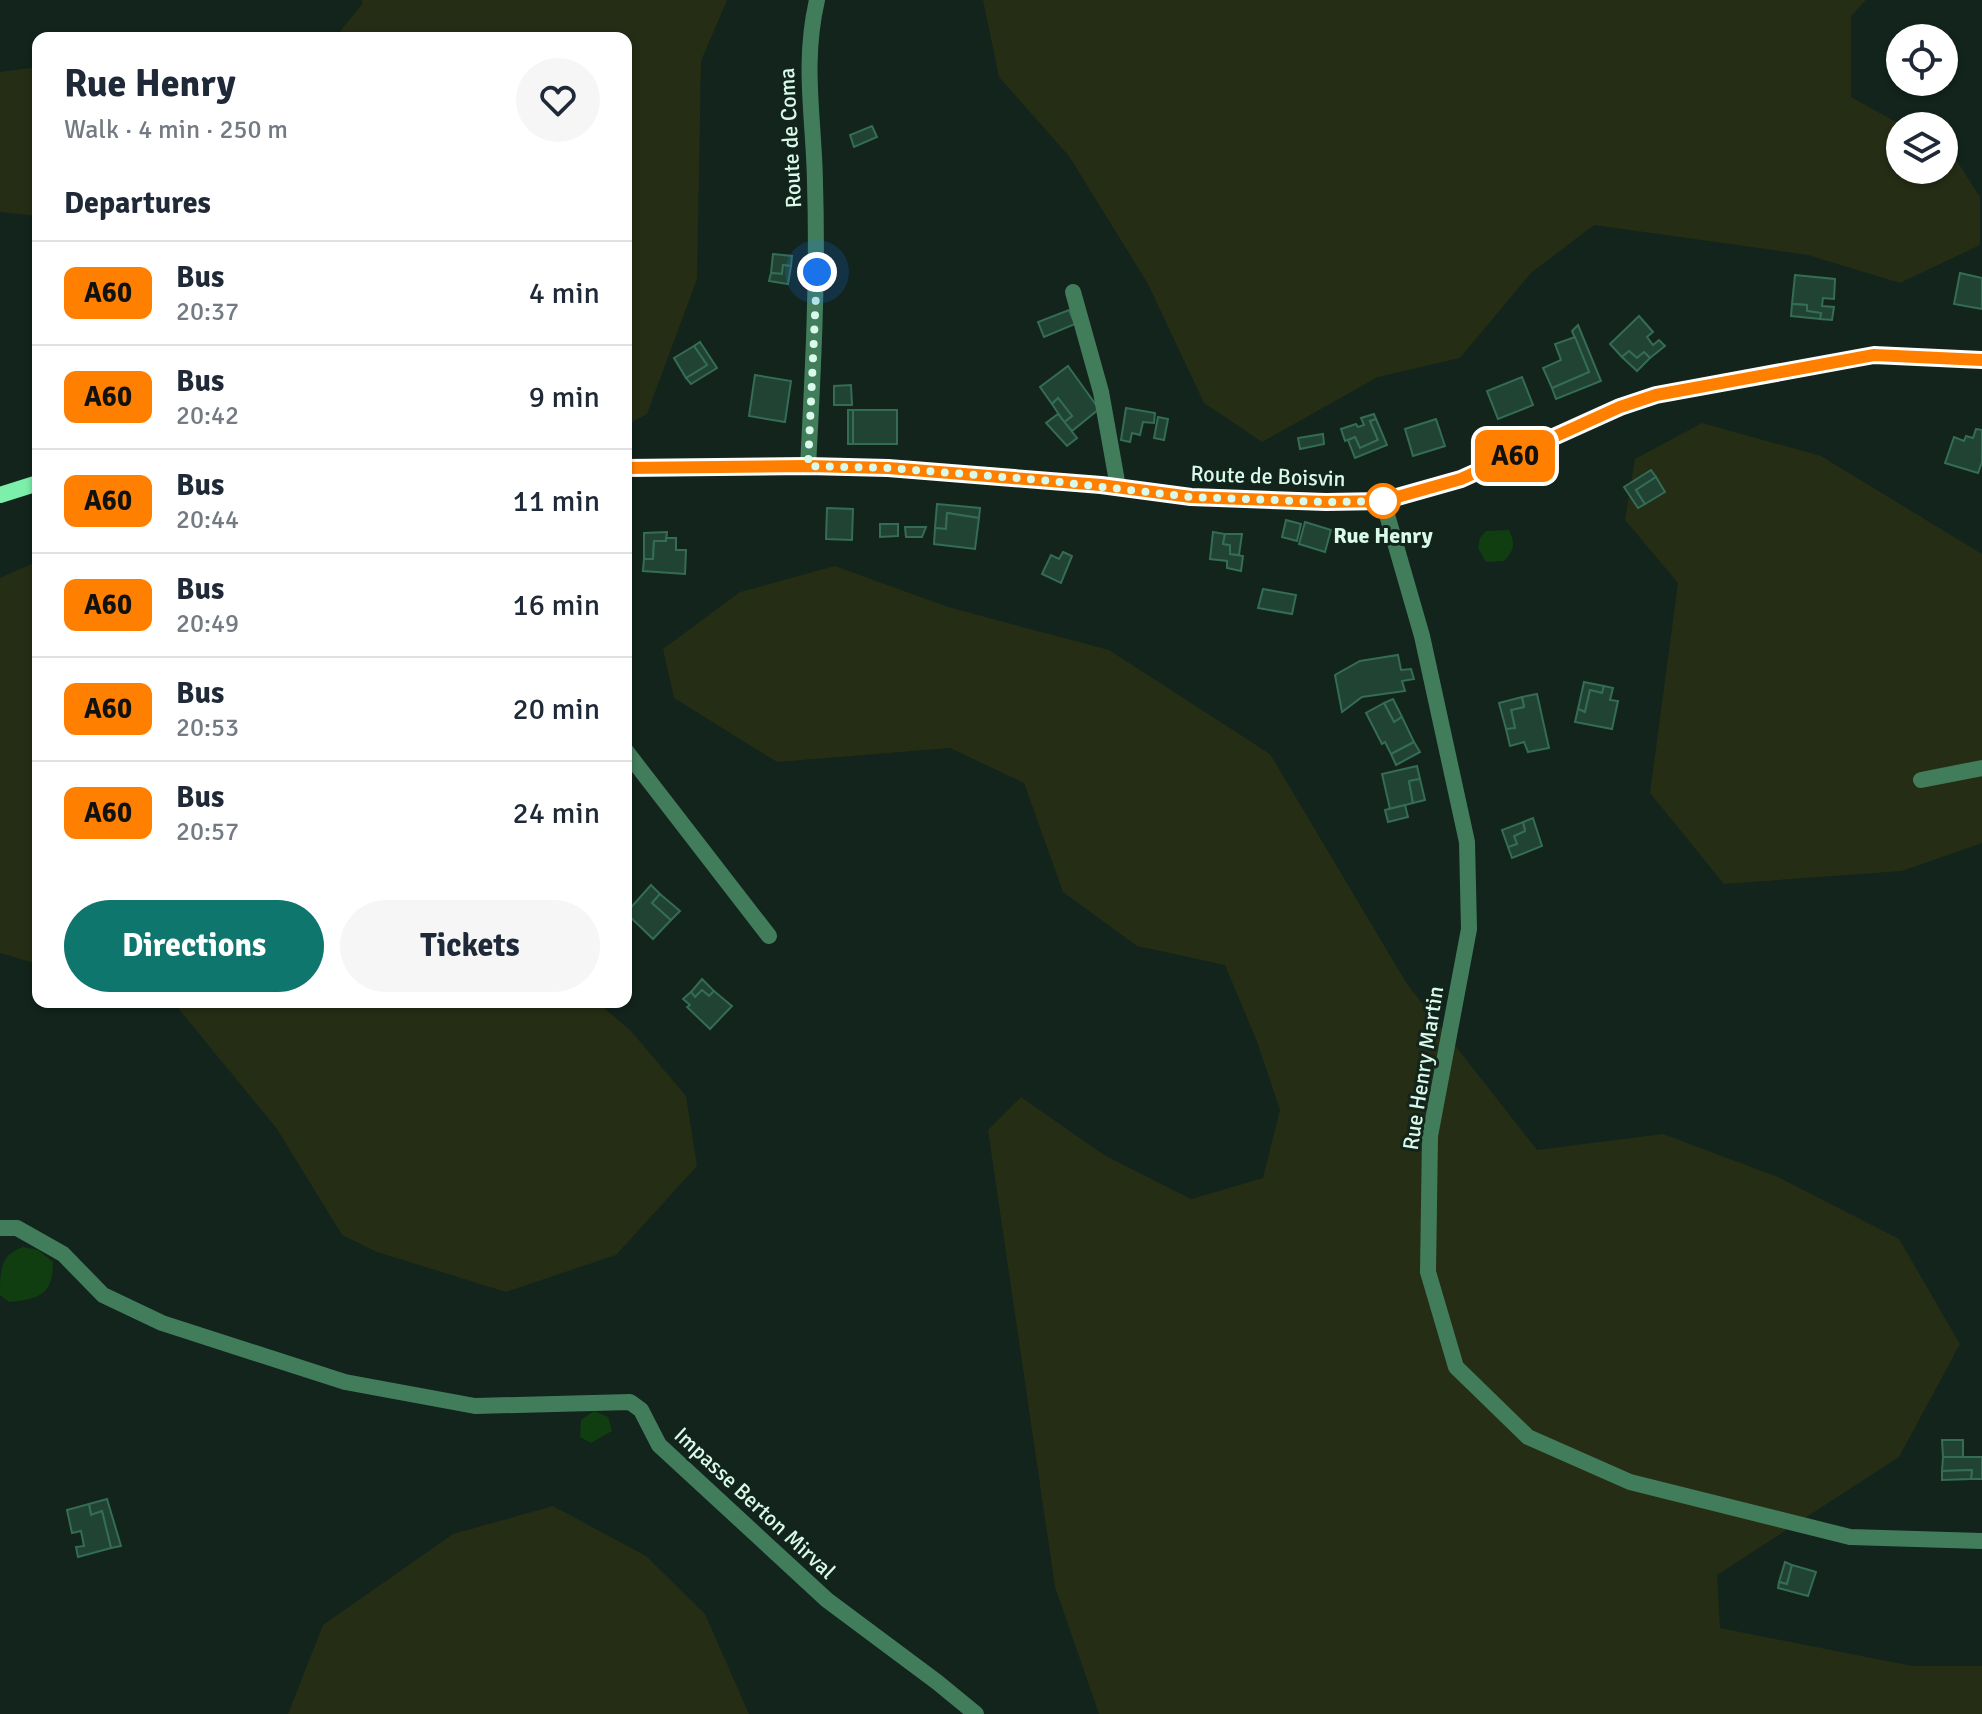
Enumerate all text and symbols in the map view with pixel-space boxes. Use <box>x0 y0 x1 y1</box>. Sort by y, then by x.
map controls <box>1886 24 1958 184</box>
button: locate <box>1886 24 1958 96</box>
button: heart <box>516 58 600 142</box>
text: Rue Henry <box>64 60 236 107</box>
street label: Route de Coma <box>773 67 807 209</box>
button: layers <box>1886 112 1958 184</box>
text: Walk · 4 min · 250 m <box>64 114 288 146</box>
text: Departures <box>64 185 211 222</box>
your location <box>797 252 837 292</box>
text: Bus <box>176 259 224 296</box>
text: 4 min <box>529 275 600 312</box>
text: A60 <box>84 276 132 310</box>
text: 20:37 <box>176 296 239 328</box>
text: Bus <box>176 363 224 400</box>
text: 9 min <box>529 379 600 416</box>
text: A60 <box>84 380 132 414</box>
text: 20:42 <box>176 400 239 432</box>
line badge: A60 <box>1469 430 1561 482</box>
text: A60 <box>1491 439 1539 473</box>
street label: Route de Boisvin <box>1190 460 1346 492</box>
text: Bus <box>176 467 224 504</box>
text: 11 min <box>513 483 600 520</box>
text: A60 <box>84 484 132 518</box>
marker: Rue Henry <box>1366 484 1400 518</box>
text: 20:44 <box>176 504 239 536</box>
place label: Rue Henry <box>1333 522 1433 549</box>
text: Bus <box>176 571 224 608</box>
text: 16 min <box>513 587 600 624</box>
text: A60 <box>84 588 132 622</box>
text: 20:49 <box>176 608 239 640</box>
text: Bus <box>176 675 224 712</box>
text: 20 min <box>513 691 600 728</box>
text: A60 <box>84 692 132 726</box>
text: 20:53 <box>176 712 239 744</box>
text: Bus <box>176 779 224 816</box>
text: 24 min <box>513 795 600 832</box>
text: A60 <box>84 796 132 830</box>
text: 20:57 <box>176 816 239 848</box>
button: Directions <box>64 900 324 992</box>
button: Tickets <box>340 900 600 992</box>
street label: Rue Henry Martin <box>1397 984 1449 1152</box>
street label: Impasse Berton Mirval <box>669 1421 841 1585</box>

